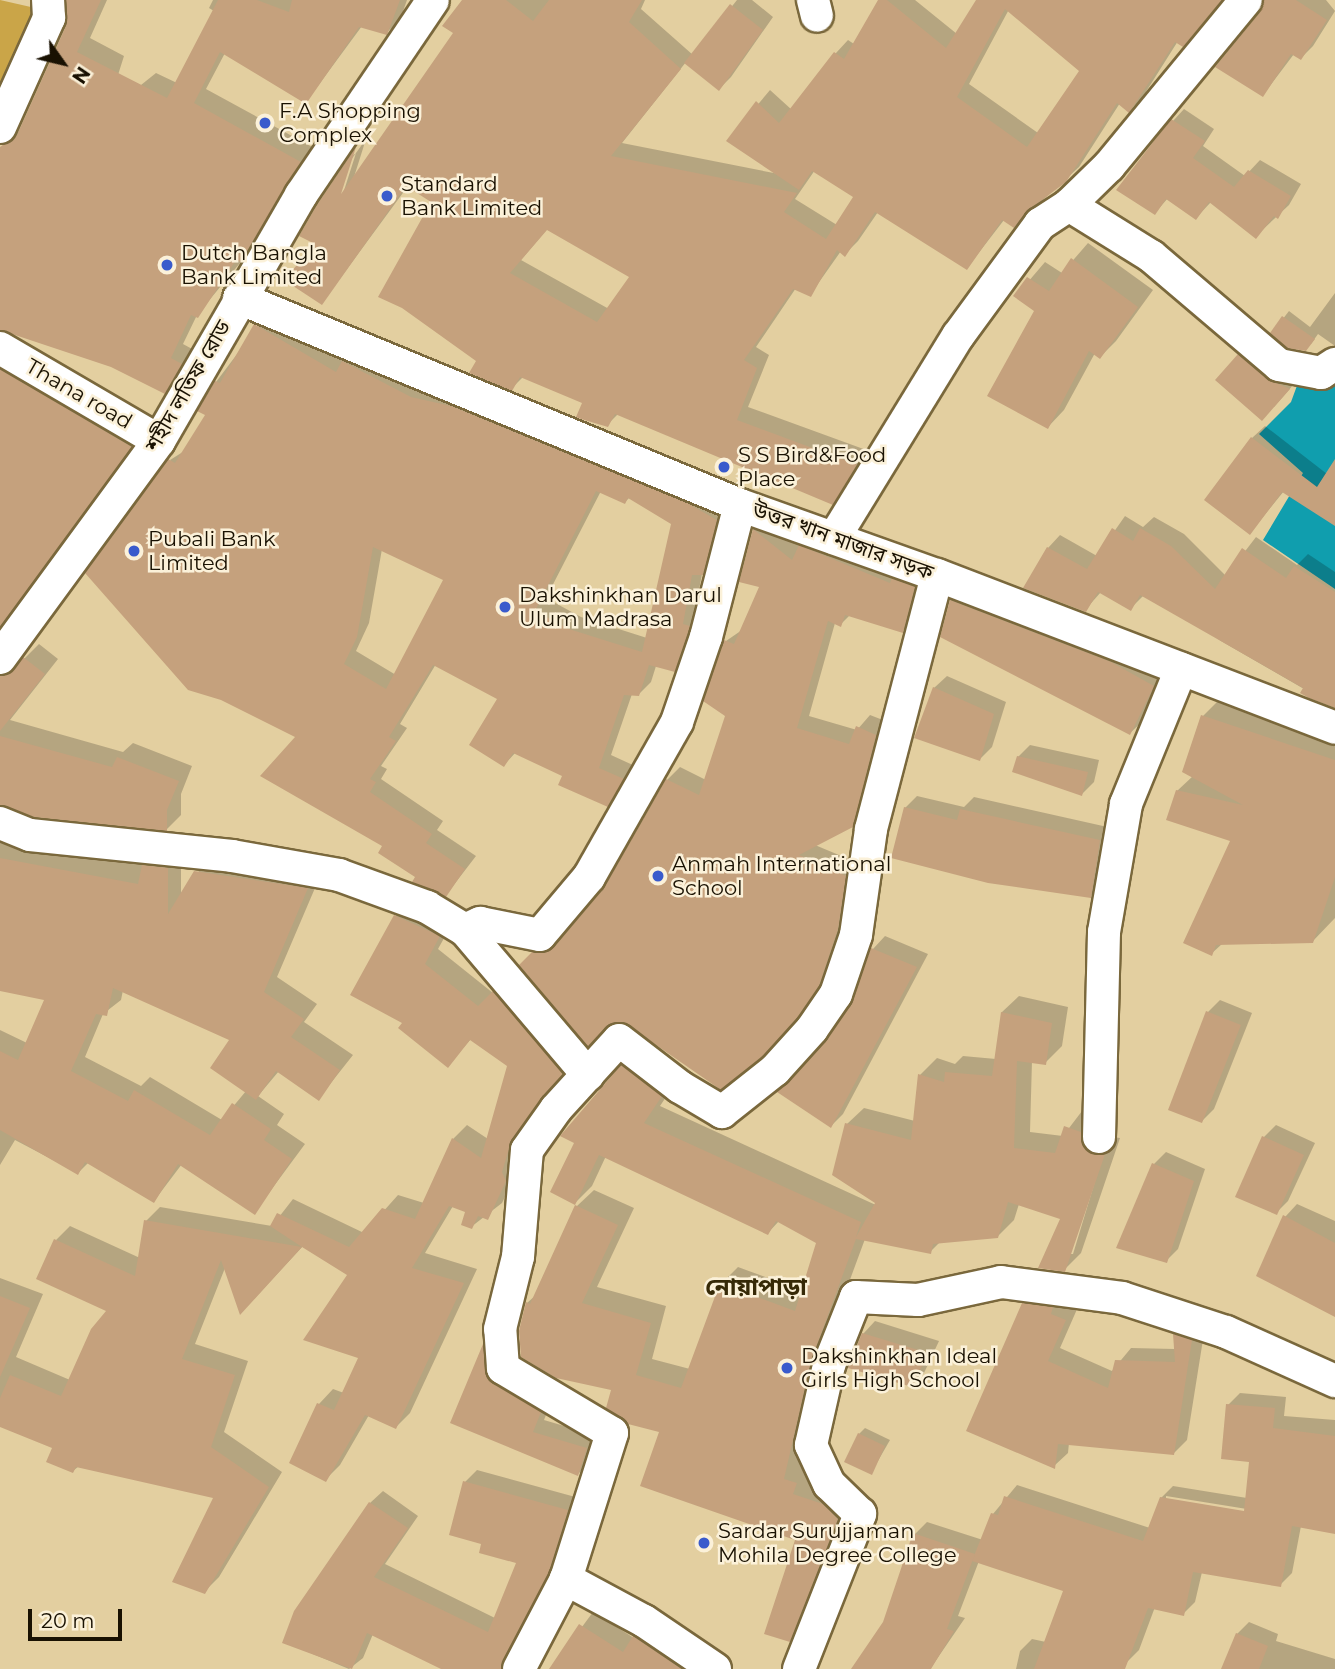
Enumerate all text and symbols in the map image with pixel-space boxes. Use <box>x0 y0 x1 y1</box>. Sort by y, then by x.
north arrow <box>28 28 98 98</box>
text: N <box>67 62 95 88</box>
place label: F.A Shopping Complex <box>279 98 421 148</box>
marker: F.A Shopping Complex <box>257 115 273 131</box>
place label: Standard Bank Limited <box>401 171 542 221</box>
marker: Standard Bank Limited <box>379 188 395 204</box>
place label: Dutch Bangla Bank Limited <box>181 240 327 290</box>
marker: Dutch Bangla Bank Limited <box>159 257 175 273</box>
street label: শহীদ লতিফ রোড <box>140 316 236 456</box>
street label: Thana road <box>21 353 137 435</box>
place label: S S Bird&Food Place <box>738 442 886 492</box>
marker: S S Bird&Food Place <box>716 459 732 475</box>
street label: উত্তর খান মাজার সড়ক <box>749 497 937 585</box>
place label: Pubali Bank Limited <box>148 526 276 576</box>
marker: Pubali Bank Limited <box>126 543 142 559</box>
place label: Dakshinkhan Darul Ulum Madrasa <box>519 582 722 632</box>
marker: Dakshinkhan Darul Ulum Madrasa <box>497 599 513 615</box>
place label: Anmah International School <box>672 851 891 901</box>
marker: Anmah International School <box>650 868 666 884</box>
district label: নোয়াপাড়া <box>705 1273 807 1301</box>
place label: Dakshinkhan Ideal Girls High School <box>801 1343 997 1393</box>
marker: Dakshinkhan Ideal Girls High School <box>779 1360 795 1376</box>
place label: Sardar Surujjaman Mohila Degree College <box>718 1518 957 1568</box>
marker: Sardar Surujjaman Mohila Degree College <box>696 1535 712 1551</box>
scale bar <box>32 1596 126 1640</box>
text: 20 m <box>41 1608 95 1633</box>

